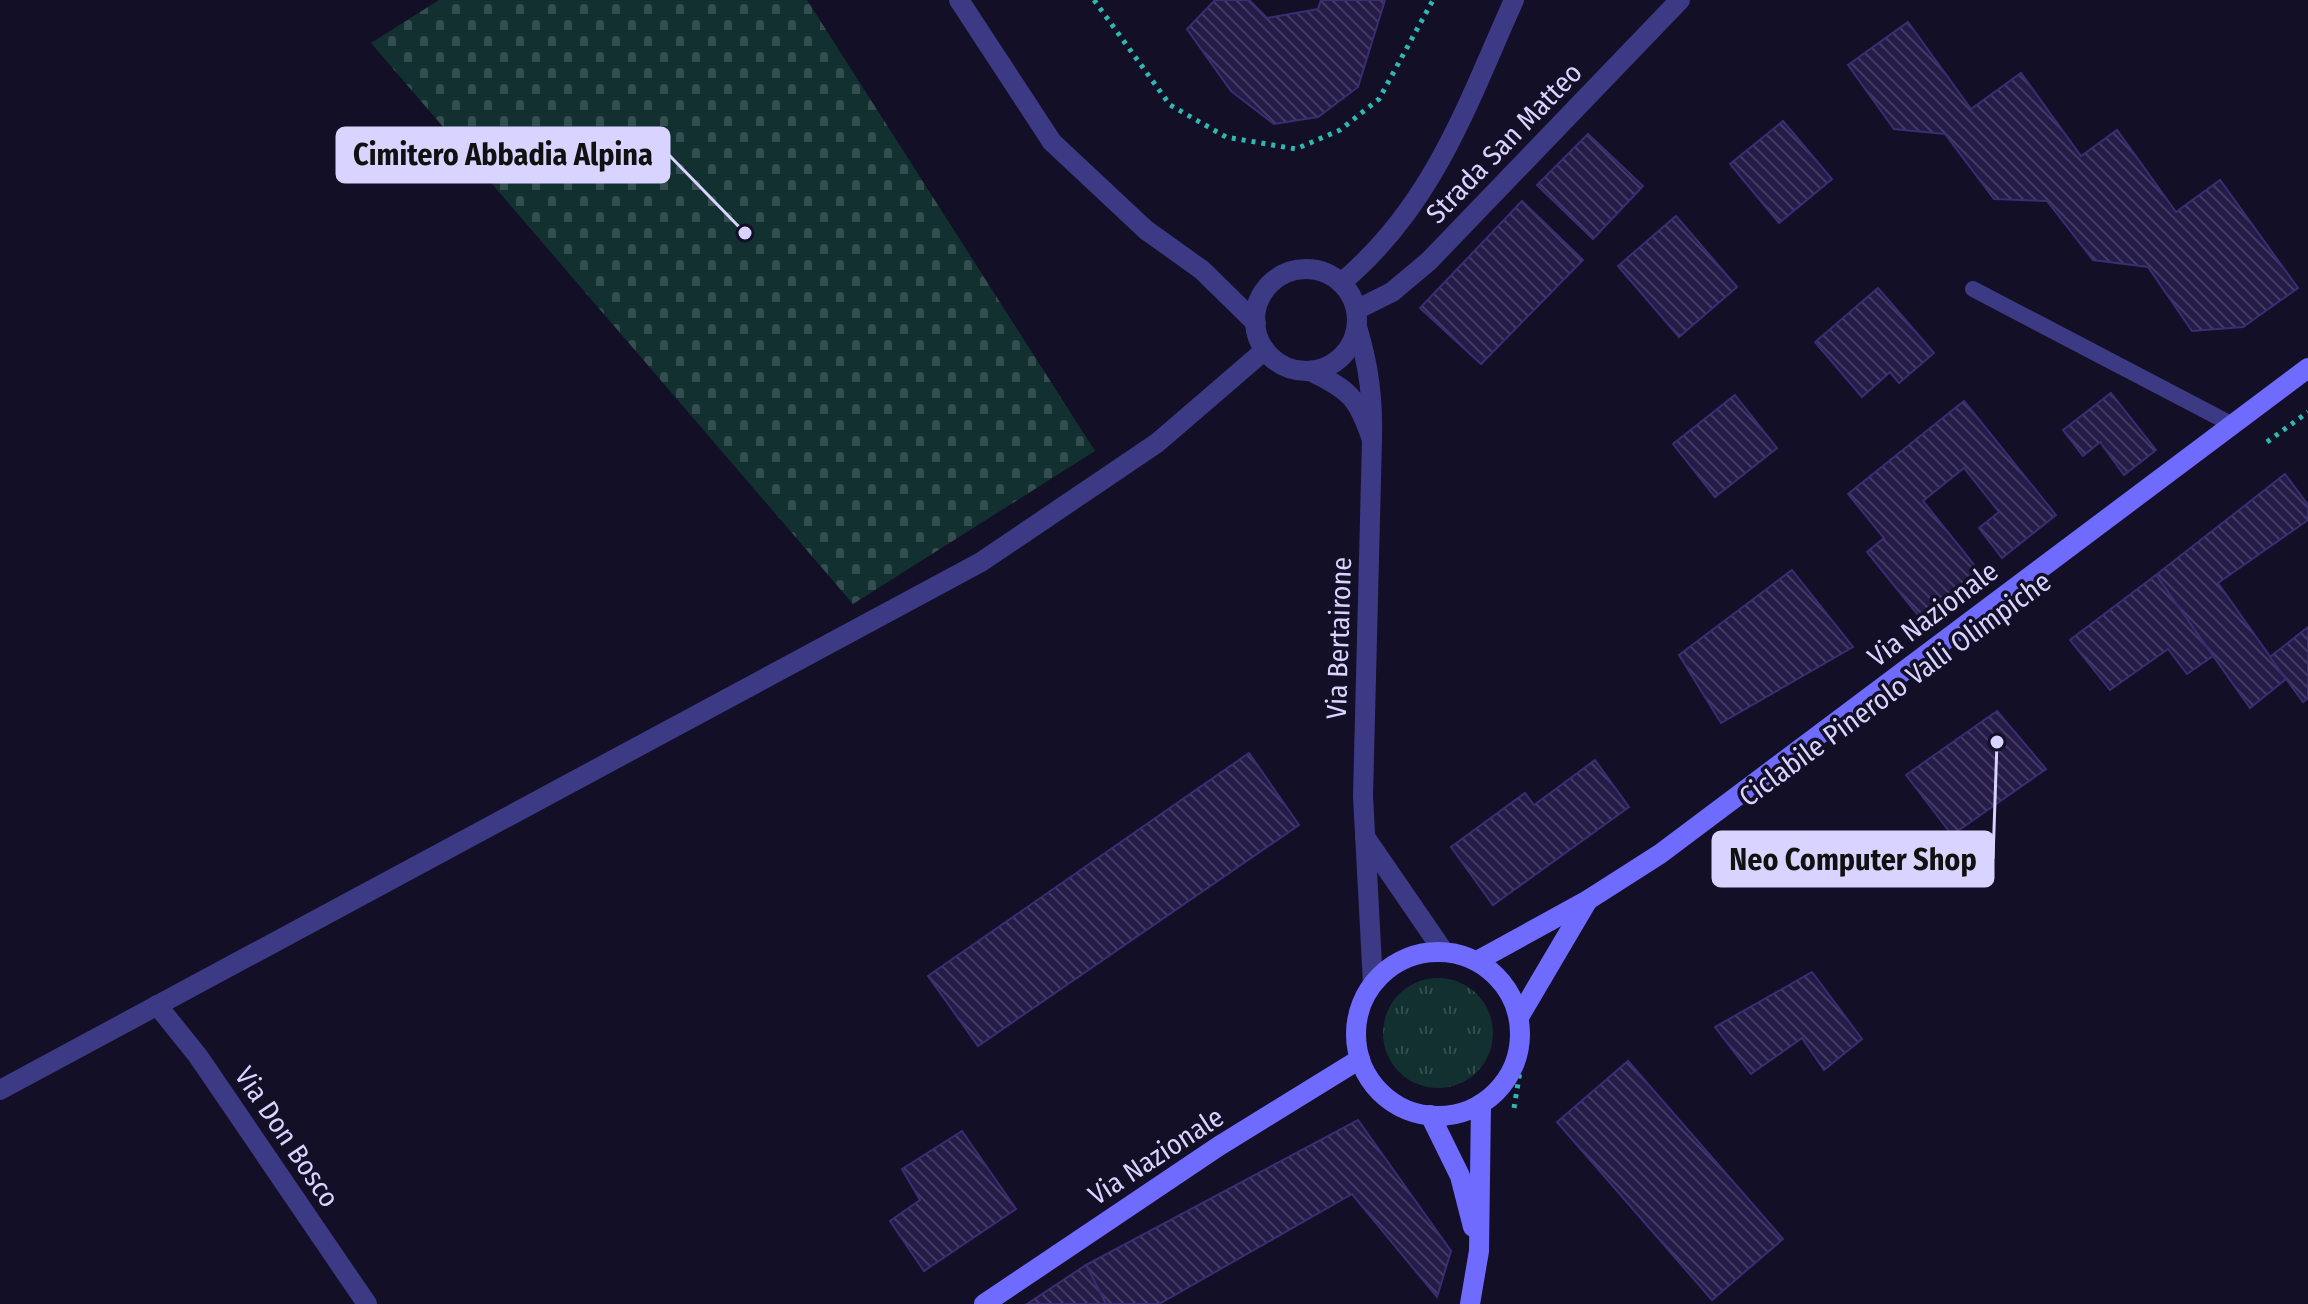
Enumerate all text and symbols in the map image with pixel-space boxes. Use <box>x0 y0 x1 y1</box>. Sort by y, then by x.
street label: Strada San Matteo <box>1419 56 1589 230</box>
callout: Cimitero Abbadia Alpina <box>337 128 669 182</box>
text: Cimitero Abbadia Alpina <box>353 137 653 173</box>
street label: Via Nazionale <box>1861 554 2005 674</box>
street label: Via Bertairone <box>1320 556 1358 720</box>
street label: Ciclabile Pinerolo Valli Olimpiche <box>1733 565 2057 813</box>
callout: Neo Computer Shop <box>1713 832 1993 886</box>
text: Neo Computer Shop <box>1729 842 1977 878</box>
street label: Via Don Bosco <box>228 1061 346 1213</box>
street label: Via Nazionale <box>1082 1100 1230 1212</box>

